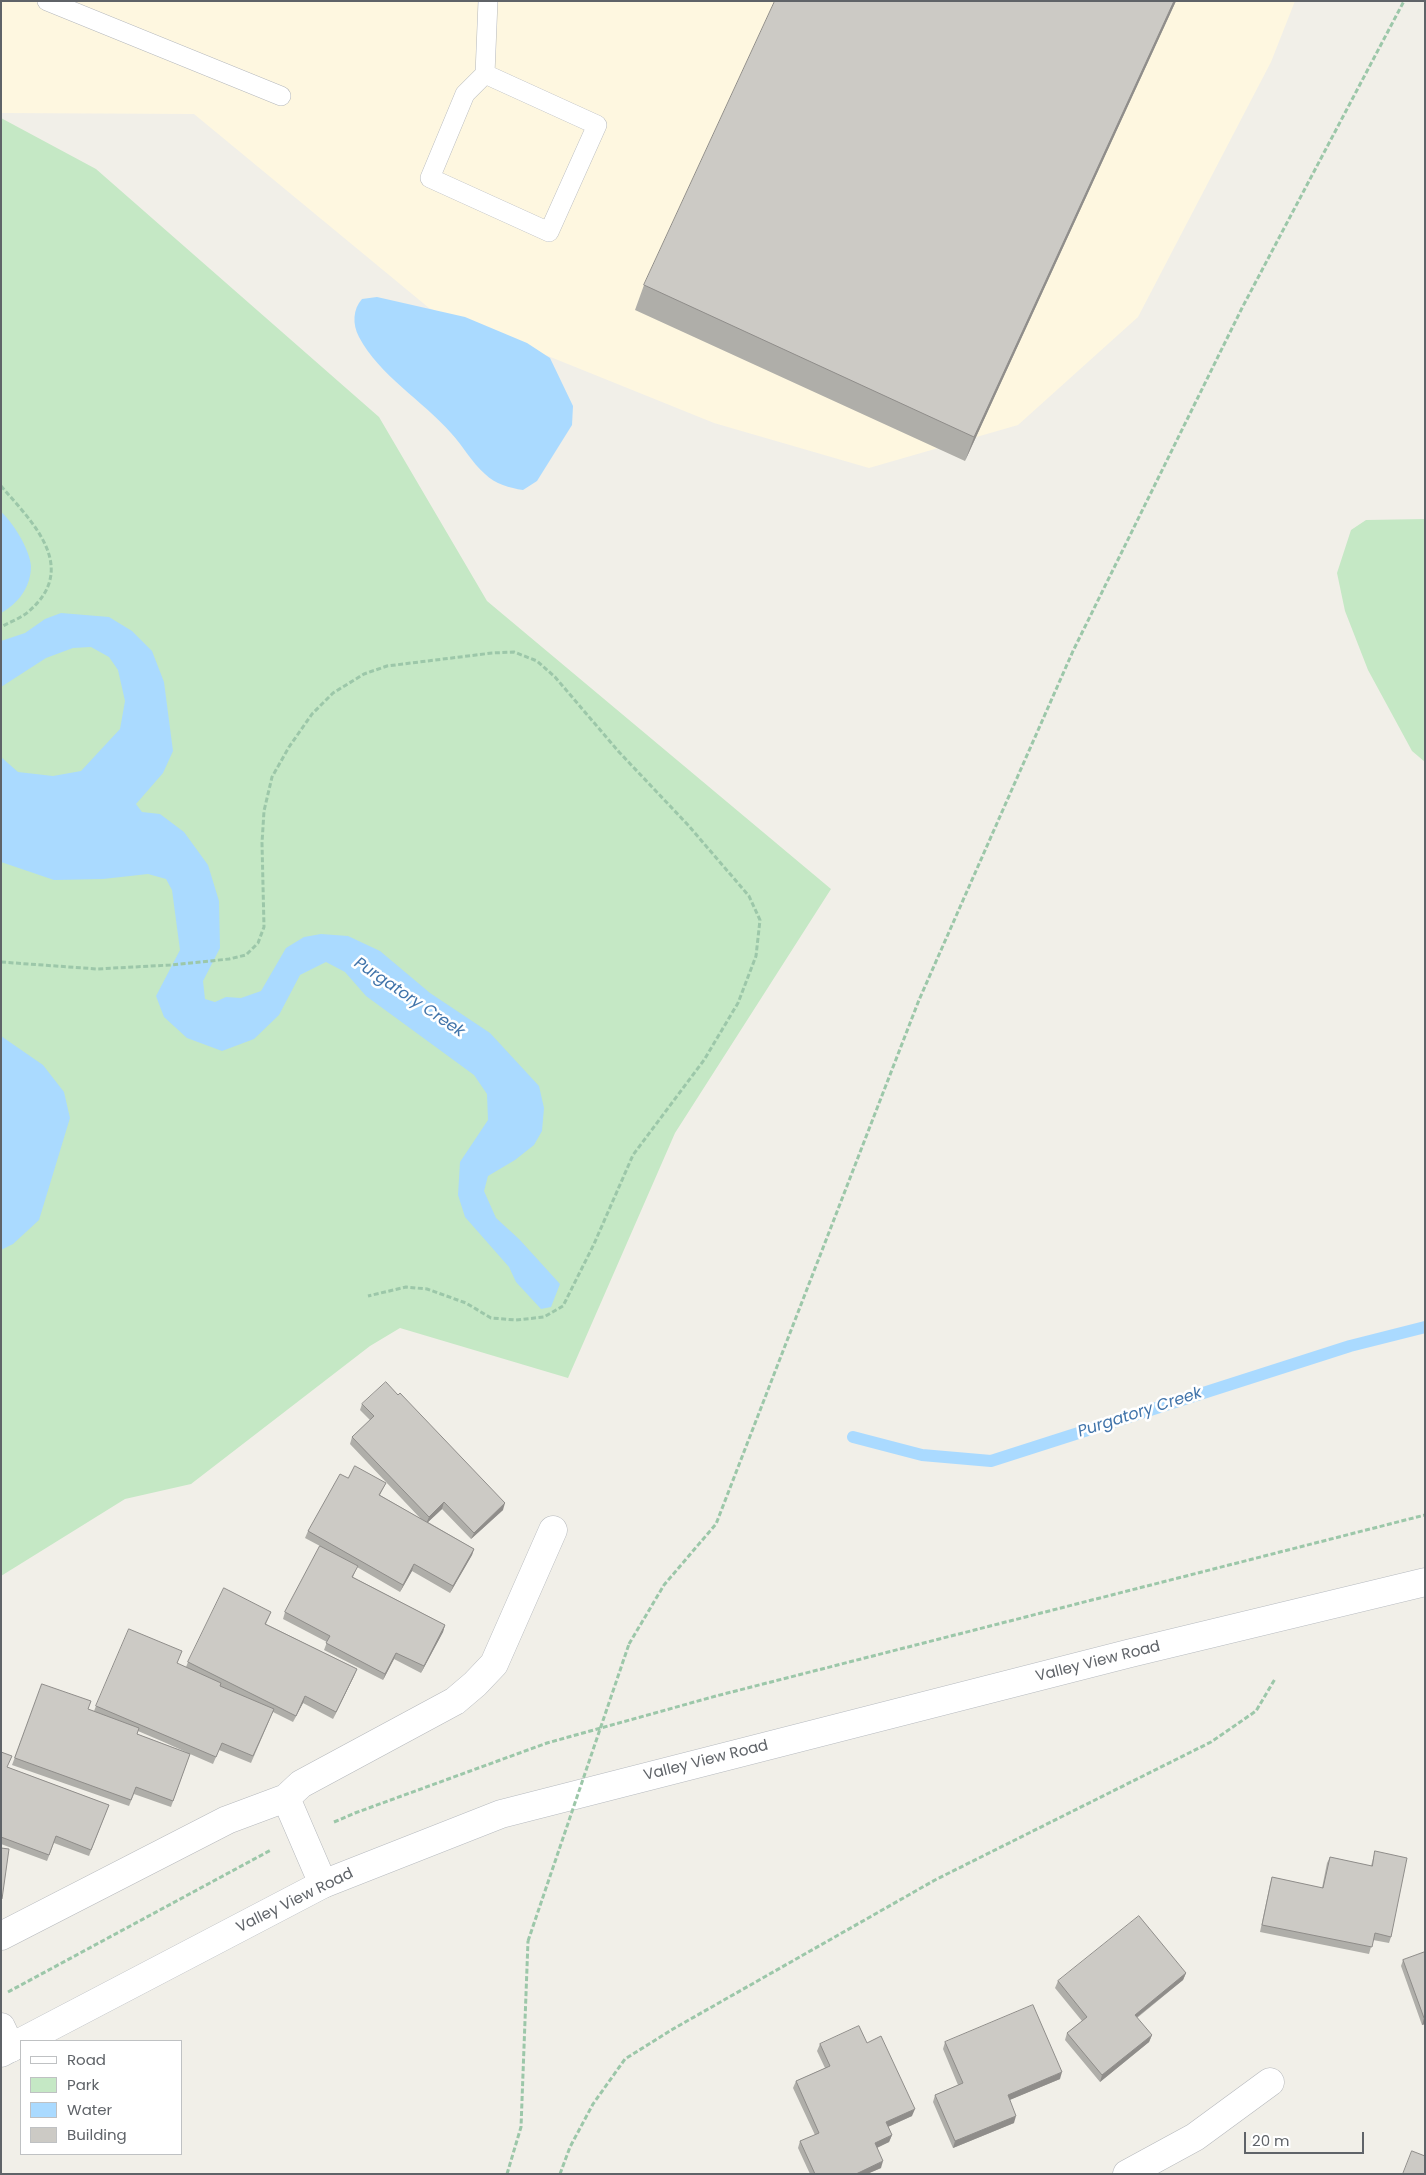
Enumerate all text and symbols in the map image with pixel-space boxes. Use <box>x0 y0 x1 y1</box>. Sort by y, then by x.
water label: Purgatory Creek <box>350 954 468 1042</box>
water label: Purgatory Creek <box>1076 1384 1204 1442</box>
street label: Valley View Road <box>1034 1638 1162 1686</box>
street label: Valley View Road <box>642 1737 770 1785</box>
street label: Valley View Road <box>234 1865 356 1937</box>
legend <box>20 2040 182 2155</box>
text: Road <box>67 2049 106 2070</box>
text: Park <box>67 2074 99 2095</box>
text: Water <box>67 2099 112 2120</box>
scale bar <box>1246 2122 1366 2154</box>
text: Building <box>67 2124 127 2145</box>
text: 20 m <box>1252 2130 1290 2151</box>

